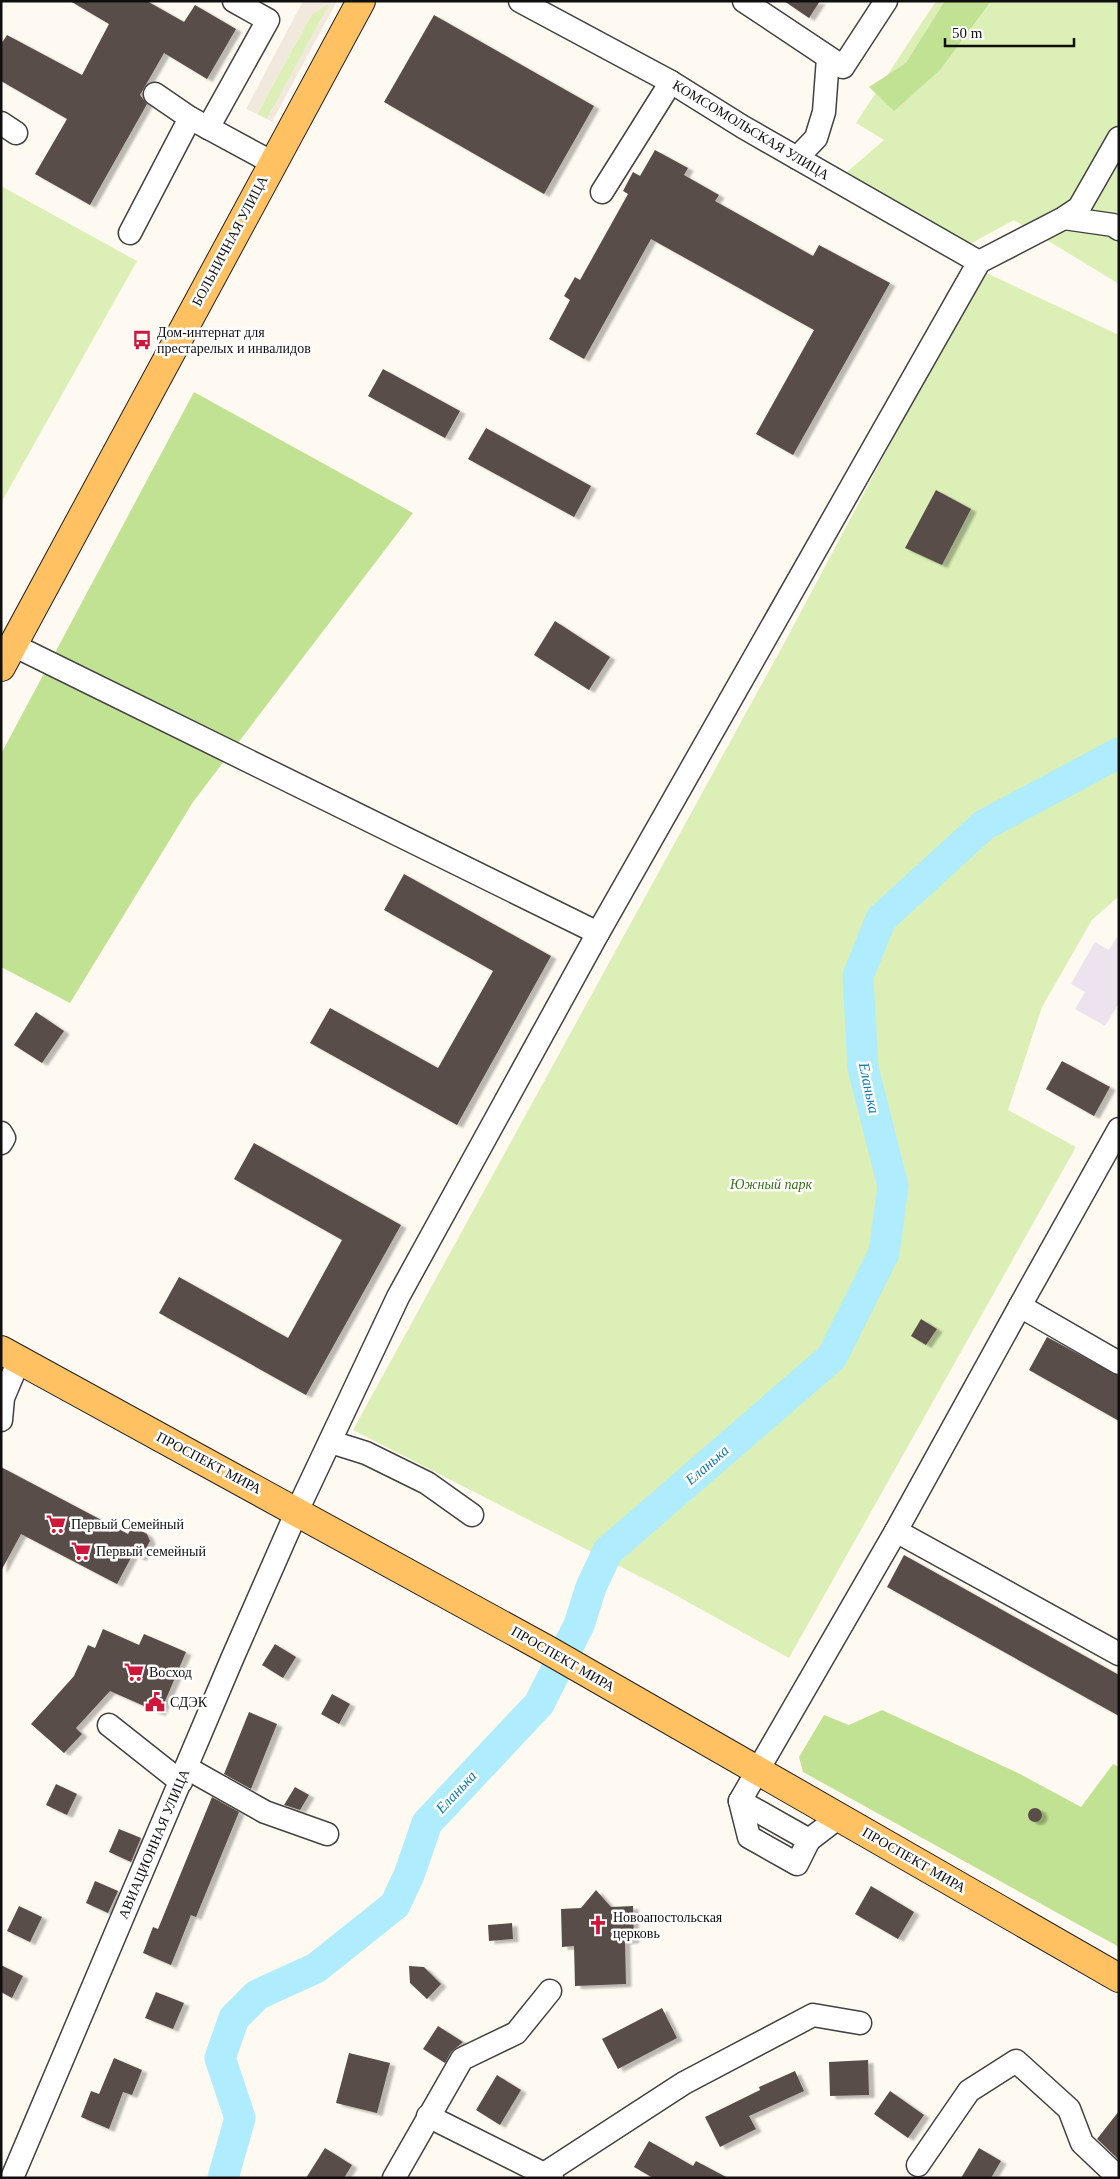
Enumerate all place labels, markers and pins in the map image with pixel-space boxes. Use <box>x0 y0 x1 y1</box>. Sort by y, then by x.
place label: Дом-интернат для престарелых и инвалидов <box>157 325 311 356</box>
bus stop icon: Дом-интернат для престарелых и инвалидов <box>131 329 153 351</box>
supermarket icon: Первый Семейный <box>45 1513 67 1535</box>
place label: Первый Семейный <box>71 1517 185 1532</box>
supermarket icon: Первый семейный <box>70 1540 92 1562</box>
place label: Первый семейный <box>96 1544 206 1559</box>
supermarket icon: Восход <box>123 1661 145 1683</box>
place label: Восход <box>149 1665 192 1680</box>
public building icon: СДЭК <box>144 1691 166 1713</box>
place label: СДЭК <box>170 1695 208 1710</box>
place label: Новоапостольская церковь <box>613 1910 723 1941</box>
church icon: Новоапостольская церковь <box>587 1914 609 1936</box>

